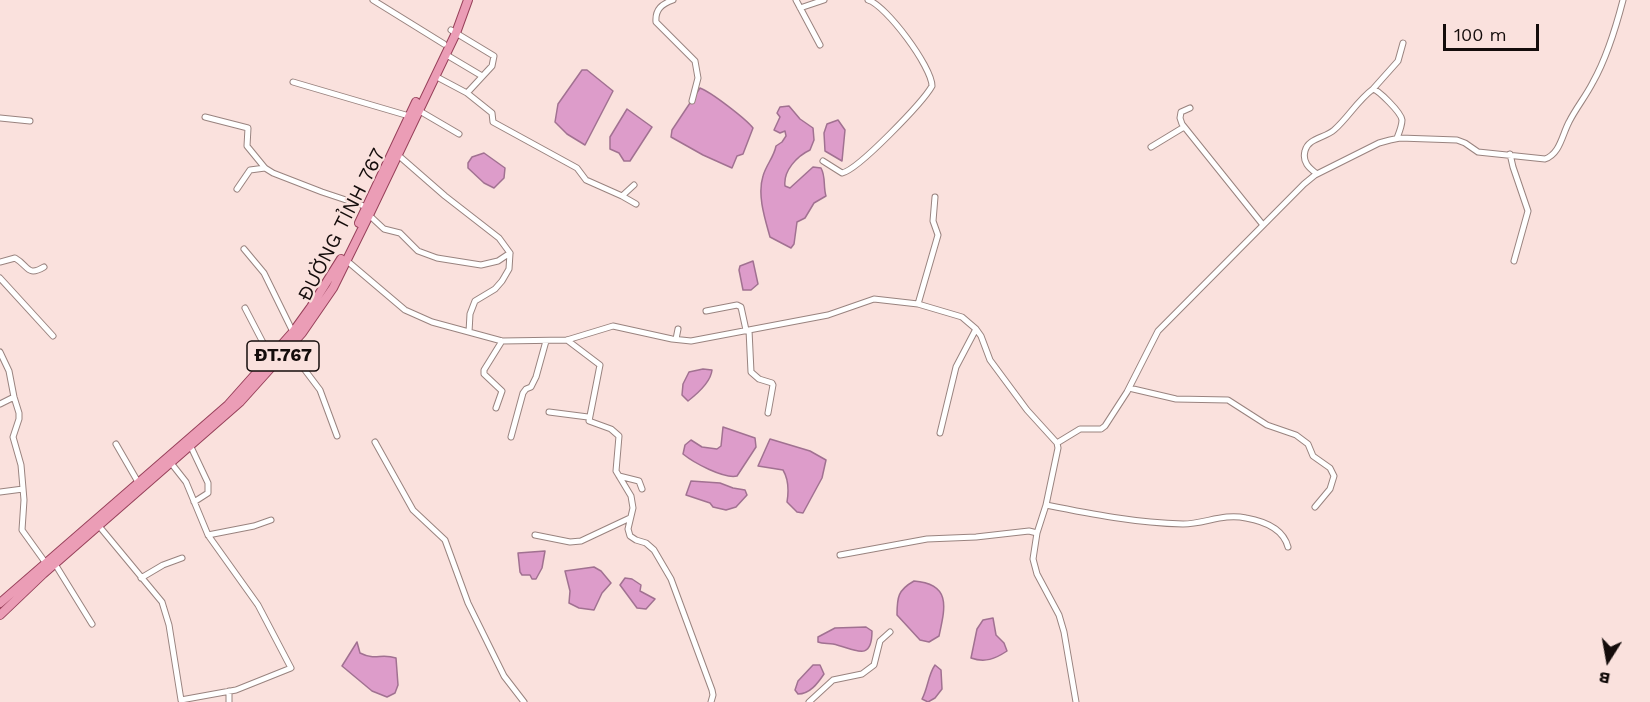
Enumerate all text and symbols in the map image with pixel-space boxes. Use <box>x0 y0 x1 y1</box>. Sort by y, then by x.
scale bar <box>1446 12 1542 50</box>
text: 100 m <box>1454 24 1507 45</box>
street label: ĐƯỜNG TỈNH 767 <box>293 145 391 305</box>
road number: ĐT.767 <box>247 341 319 371</box>
north arrow <box>1578 630 1638 690</box>
text: B <box>1597 668 1612 689</box>

